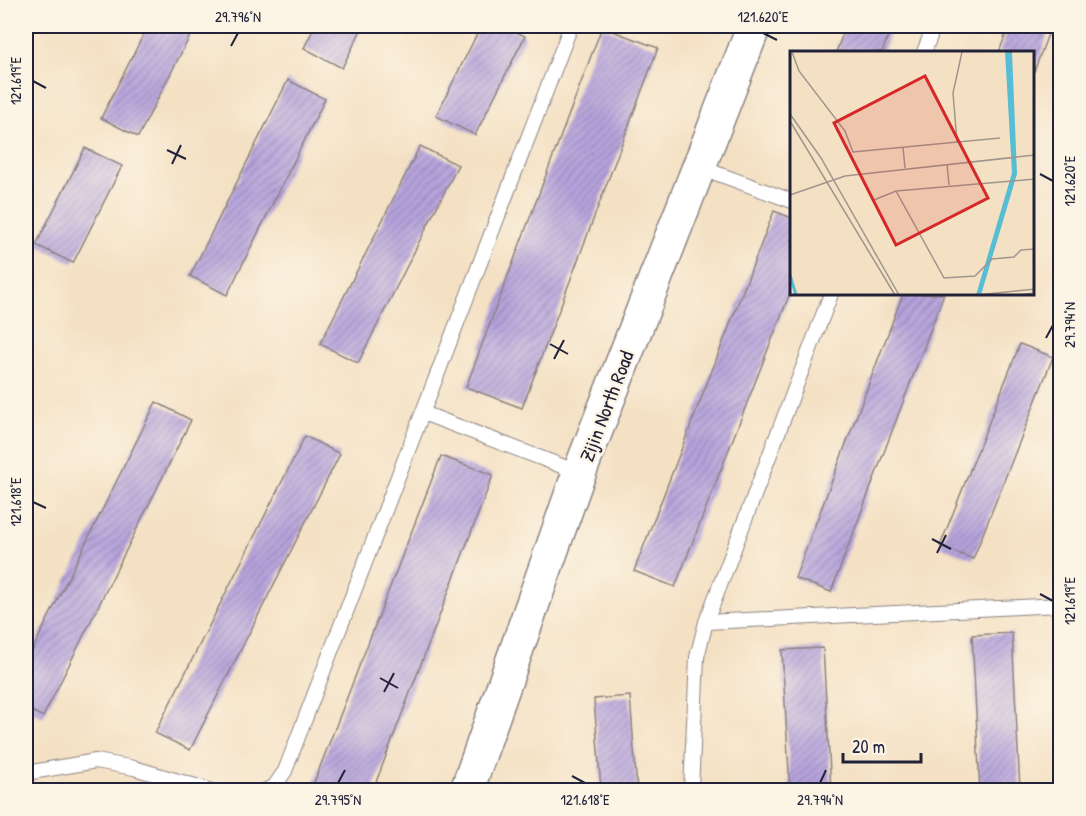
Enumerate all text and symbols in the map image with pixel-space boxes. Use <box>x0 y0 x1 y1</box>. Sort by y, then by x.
text: 29.796°N <box>215 6 261 27</box>
text: 121.620°E <box>738 6 789 27</box>
inset map <box>790 51 1035 296</box>
text: 121.619°E <box>5 57 26 105</box>
text: 121.620°E <box>1059 155 1080 206</box>
text: 29.794°N <box>1059 302 1080 348</box>
street label: Zijin North Road <box>573 347 640 465</box>
text: 121.618°E <box>5 477 26 527</box>
text: 121.619°E <box>1059 577 1080 625</box>
scale bar <box>843 726 921 764</box>
text: 20 m <box>852 734 885 759</box>
text: 29.795°N <box>315 789 361 810</box>
text: 121.618°E <box>560 789 610 810</box>
text: 29.794°N <box>797 789 843 810</box>

